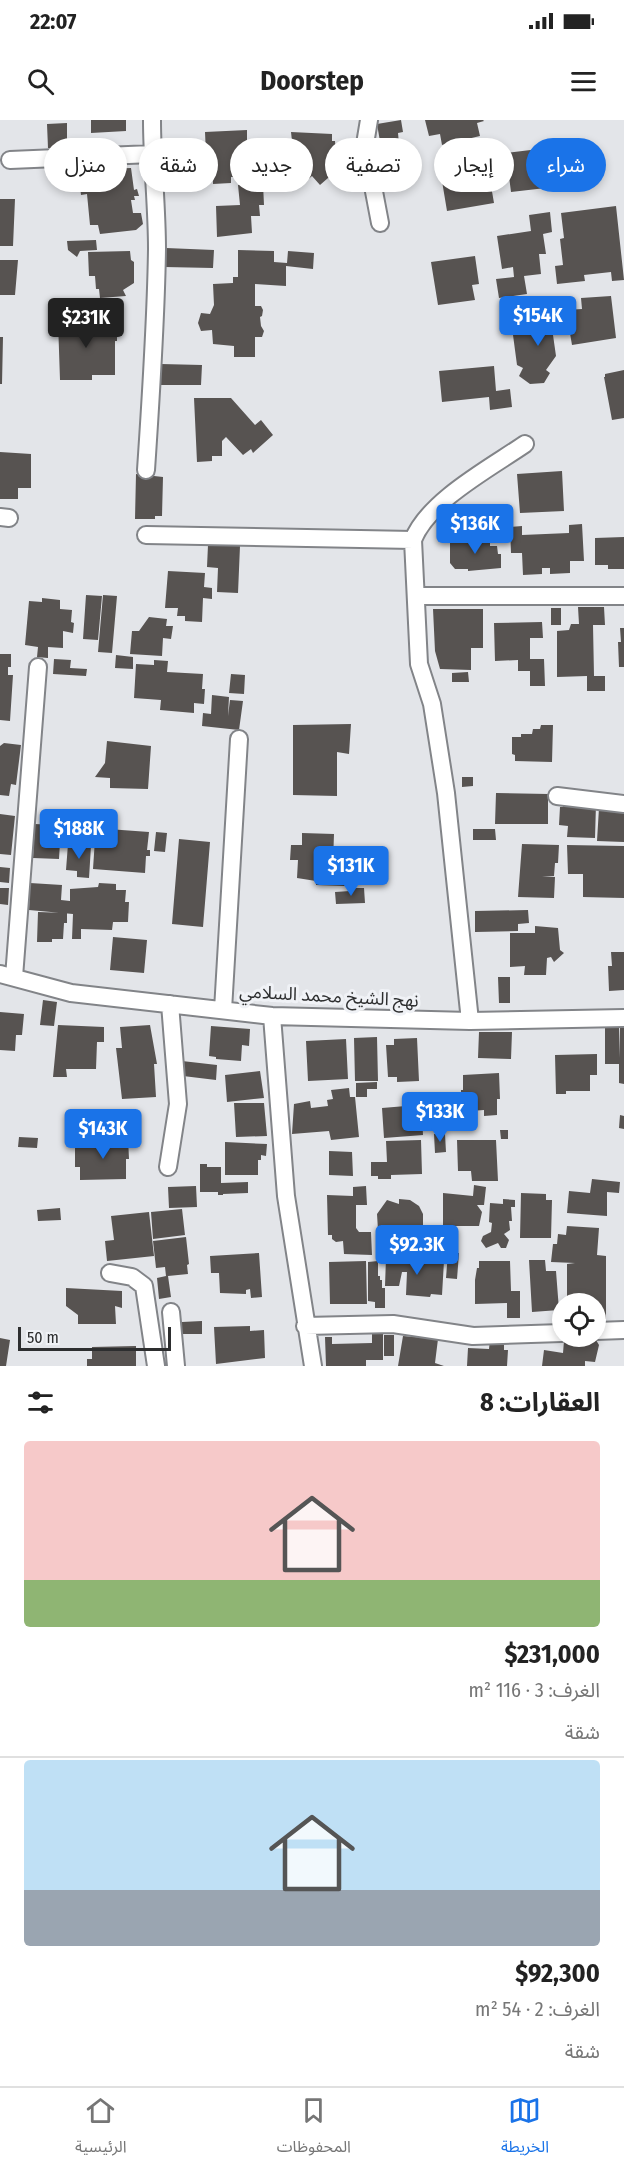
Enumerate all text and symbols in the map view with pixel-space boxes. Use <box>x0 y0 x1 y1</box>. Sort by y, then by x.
text: 22:07 <box>30 8 76 35</box>
icon: search <box>24 65 57 98</box>
text: Doorstep <box>260 65 364 97</box>
icon: menu <box>567 65 600 98</box>
chip: منزل <box>44 138 127 192</box>
chip: شقة <box>139 138 218 192</box>
chip: جديد <box>230 138 313 192</box>
chip: تصفية <box>325 138 422 192</box>
chip: إيجار <box>434 138 514 192</box>
chip: شراء <box>526 138 606 192</box>
pin: $154K <box>496 296 580 347</box>
pin: $231K <box>44 298 128 349</box>
text: $154K <box>513 303 563 327</box>
text: $231K <box>62 305 110 329</box>
pin: $136K <box>433 504 517 555</box>
text: $136K <box>450 511 500 535</box>
pin: $188K <box>37 809 121 860</box>
text: $188K <box>54 816 104 840</box>
pin: $131K <box>309 846 393 897</box>
text: $131K <box>328 853 374 877</box>
street label: نهج الشيخ محمد السلامي <box>239 980 419 1014</box>
pin: $133K <box>398 1092 482 1143</box>
text: $133K <box>416 1099 464 1123</box>
pin: $143K <box>61 1109 145 1160</box>
text: $143K <box>79 1116 127 1140</box>
pin: $92.3K <box>368 1225 466 1276</box>
text: $92.3K <box>390 1232 444 1256</box>
map controls <box>552 1293 606 1347</box>
button: locate <box>552 1293 606 1347</box>
scale bar <box>18 1324 171 1352</box>
text: 50 m <box>27 1328 59 1347</box>
icon: filters <box>24 1386 57 1419</box>
text: العقارات: 8 <box>480 1387 600 1418</box>
icon: home <box>258 1480 366 1588</box>
text: $231,000 <box>504 1639 600 1670</box>
text: الغرف: 3 · 116 m² <box>469 1678 600 1702</box>
text: شقة <box>565 1720 600 1744</box>
icon: home <box>258 1799 366 1907</box>
text: $92,300 <box>515 1958 600 1989</box>
text: الغرف: 2 · 54 m² <box>475 1997 600 2021</box>
text: شقة <box>565 2039 600 2063</box>
tab: الرئيسية <box>75 2094 127 2164</box>
tab: المحفوظات <box>277 2094 351 2164</box>
tab: الخريطة <box>501 2094 549 2164</box>

